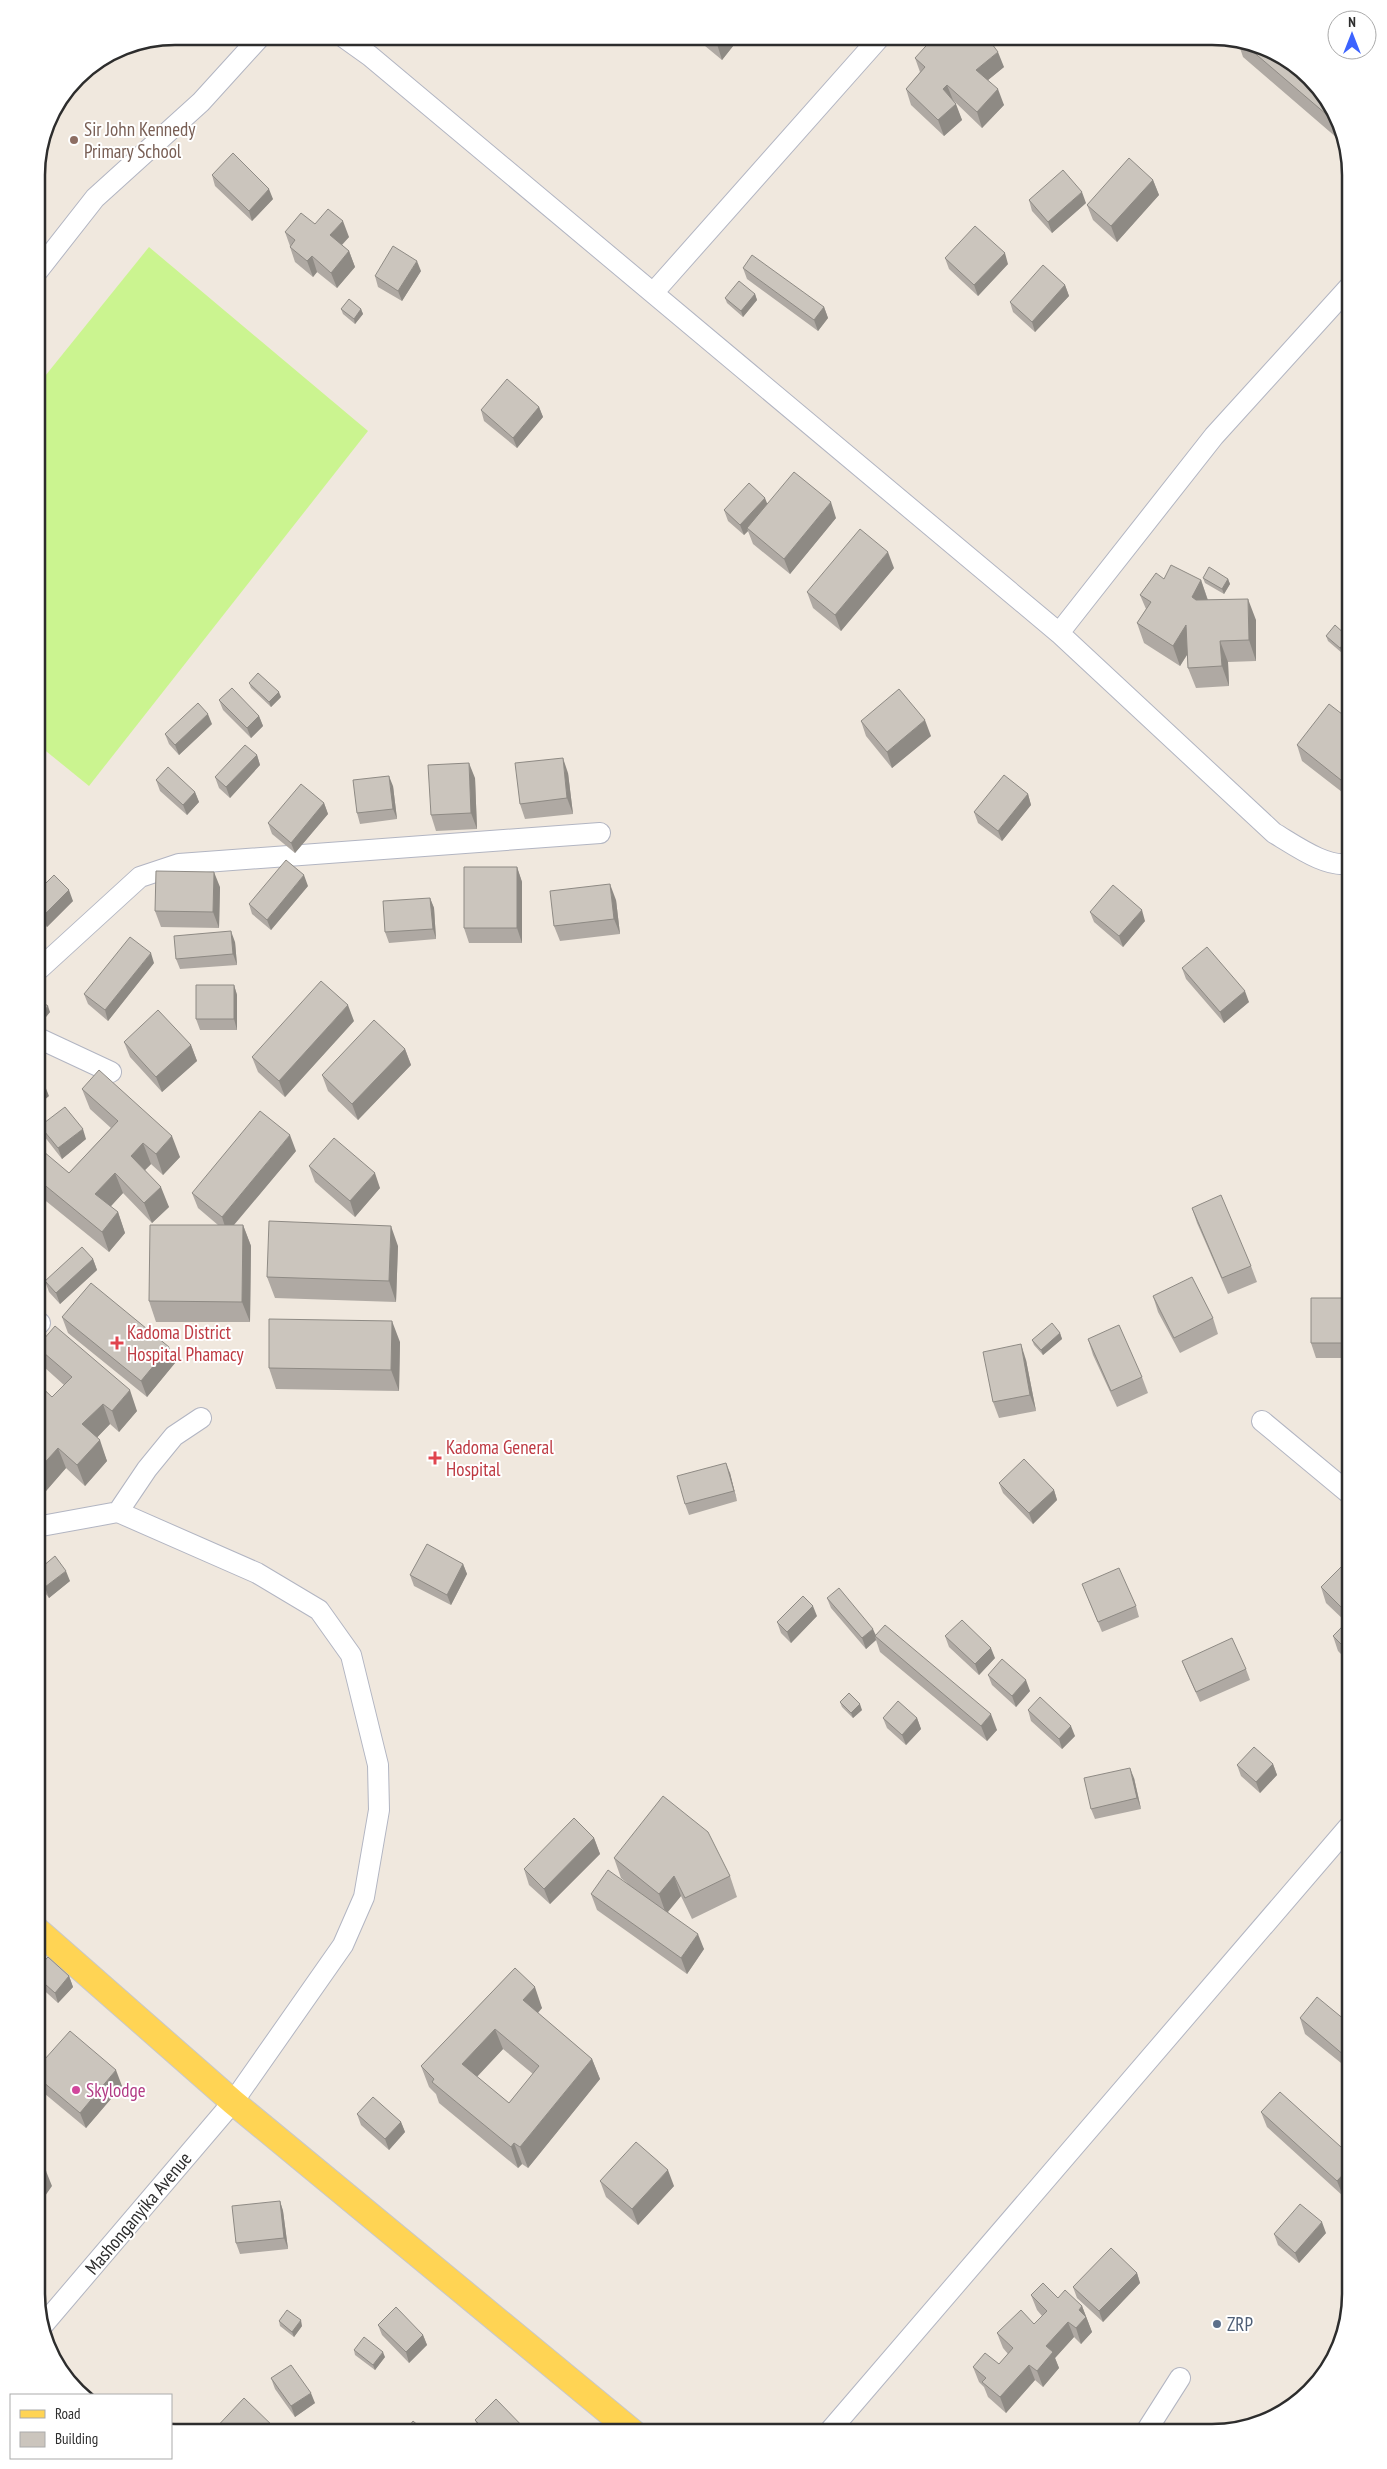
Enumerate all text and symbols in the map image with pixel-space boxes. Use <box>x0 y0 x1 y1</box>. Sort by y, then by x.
north arrow <box>1327 10 1377 60</box>
text: N <box>1348 13 1356 31</box>
place label: Sir John Kennedy Primary School <box>84 117 196 163</box>
marker: Sir John Kennedy Primary School <box>68 134 80 146</box>
place label: Kadoma District Hospital Phamacy <box>127 1320 245 1366</box>
marker: Kadoma District Hospital Phamacy <box>111 1337 123 1349</box>
place label: Kadoma General Hospital <box>446 1435 554 1481</box>
marker: Kadoma General Hospital <box>428 1451 442 1465</box>
place label: Skylodge <box>86 2078 146 2102</box>
marker: Skylodge <box>70 2084 82 2096</box>
street label: Mashonganyika Avenue <box>80 2147 196 2279</box>
place label: ZRP <box>1227 2312 1253 2336</box>
marker: ZRP <box>1211 2318 1223 2330</box>
legend <box>10 2394 172 2459</box>
text: Road <box>55 2404 81 2423</box>
text: Building <box>55 2429 98 2448</box>

